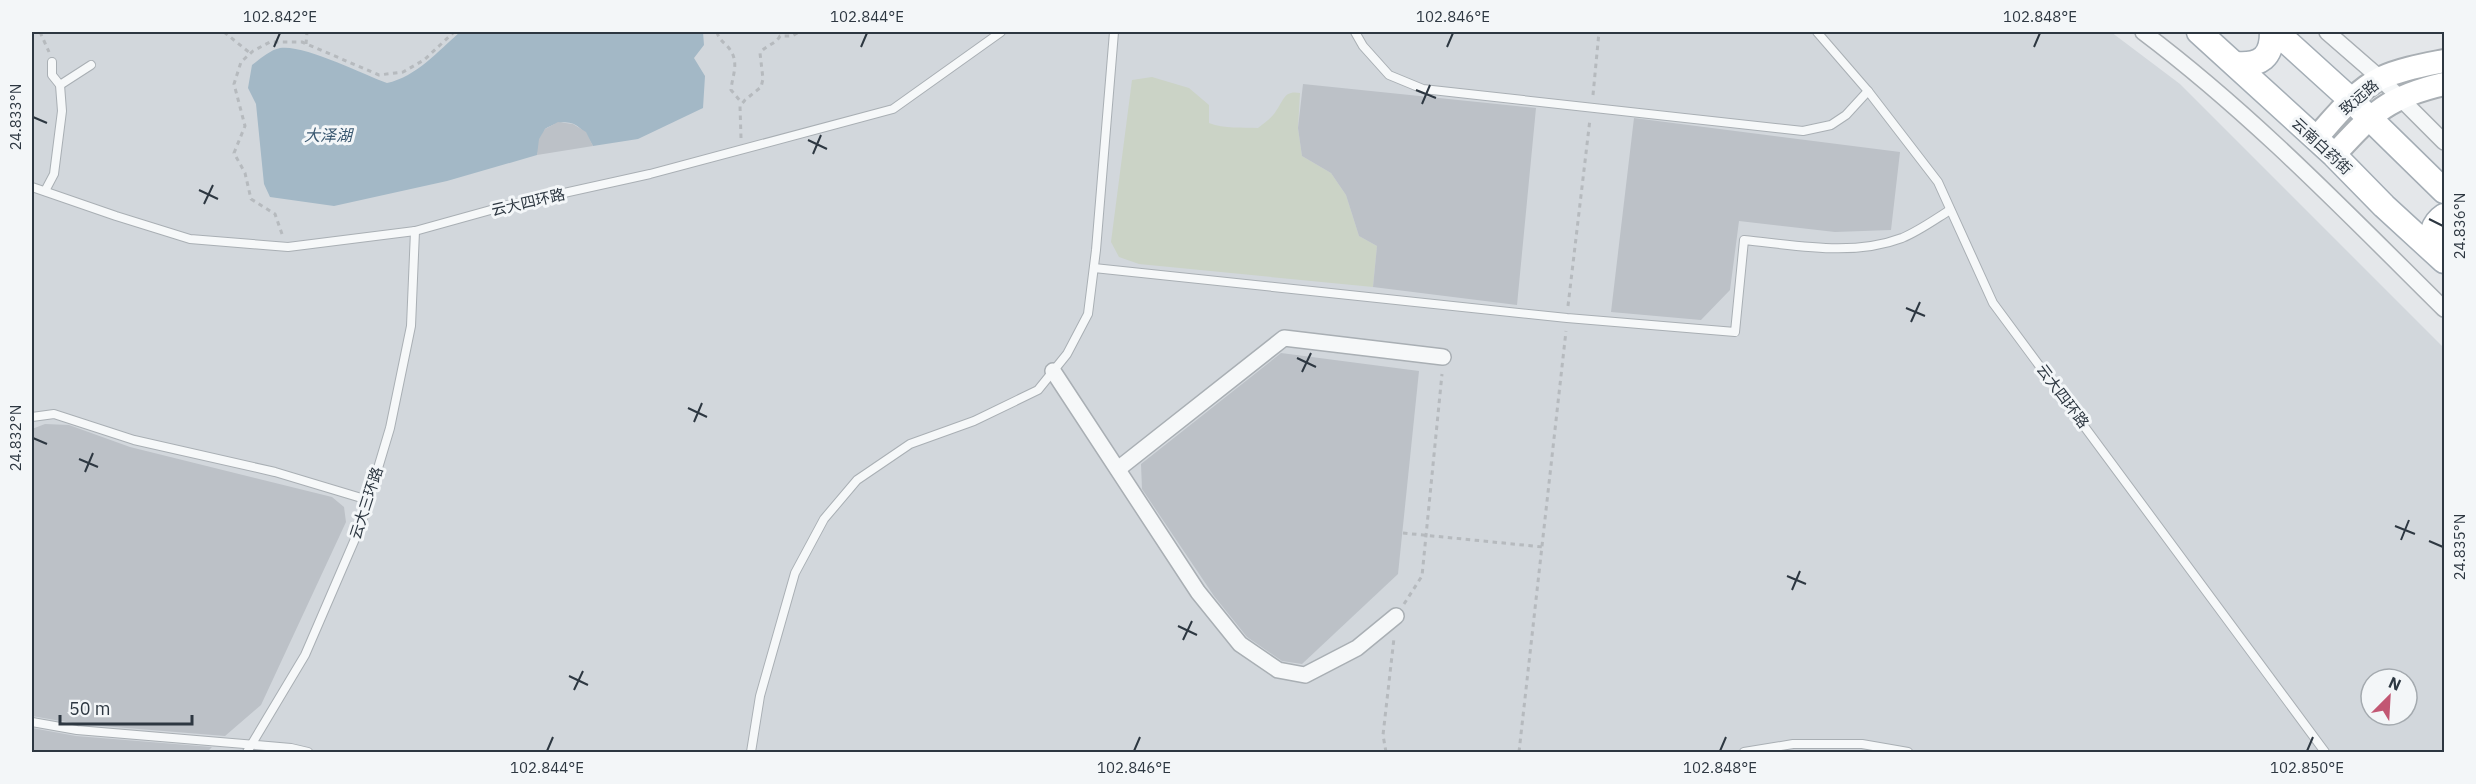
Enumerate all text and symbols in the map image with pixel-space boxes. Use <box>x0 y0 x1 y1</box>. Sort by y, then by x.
text: 102.842°E <box>243 7 317 26</box>
text: 102.844°E <box>830 7 904 26</box>
text: 102.846°E <box>1416 7 1490 26</box>
text: 102.848°E <box>2003 7 2077 26</box>
street label: 致远路 <box>2336 75 2382 119</box>
text: 24.833°N <box>6 84 25 150</box>
street label: 云南白药街 <box>2288 113 2356 179</box>
water label: 大泽湖 <box>304 125 355 145</box>
street label: 云大四环路 <box>489 184 567 220</box>
text: 24.836°N <box>2450 193 2469 259</box>
street label: 云大四环路 <box>2033 360 2093 432</box>
text: 24.832°N <box>6 405 25 471</box>
street label: 云大三环路 <box>345 464 387 542</box>
text: 24.835°N <box>2450 514 2469 580</box>
north arrow <box>2359 667 2419 727</box>
text: N <box>2386 672 2404 695</box>
scale bar <box>60 688 192 726</box>
text: 50 m <box>69 697 111 720</box>
text: 102.844°E <box>510 758 584 777</box>
text: 102.846°E <box>1097 758 1171 777</box>
text: 102.848°E <box>1683 758 1757 777</box>
text: 102.850°E <box>2270 758 2344 777</box>

